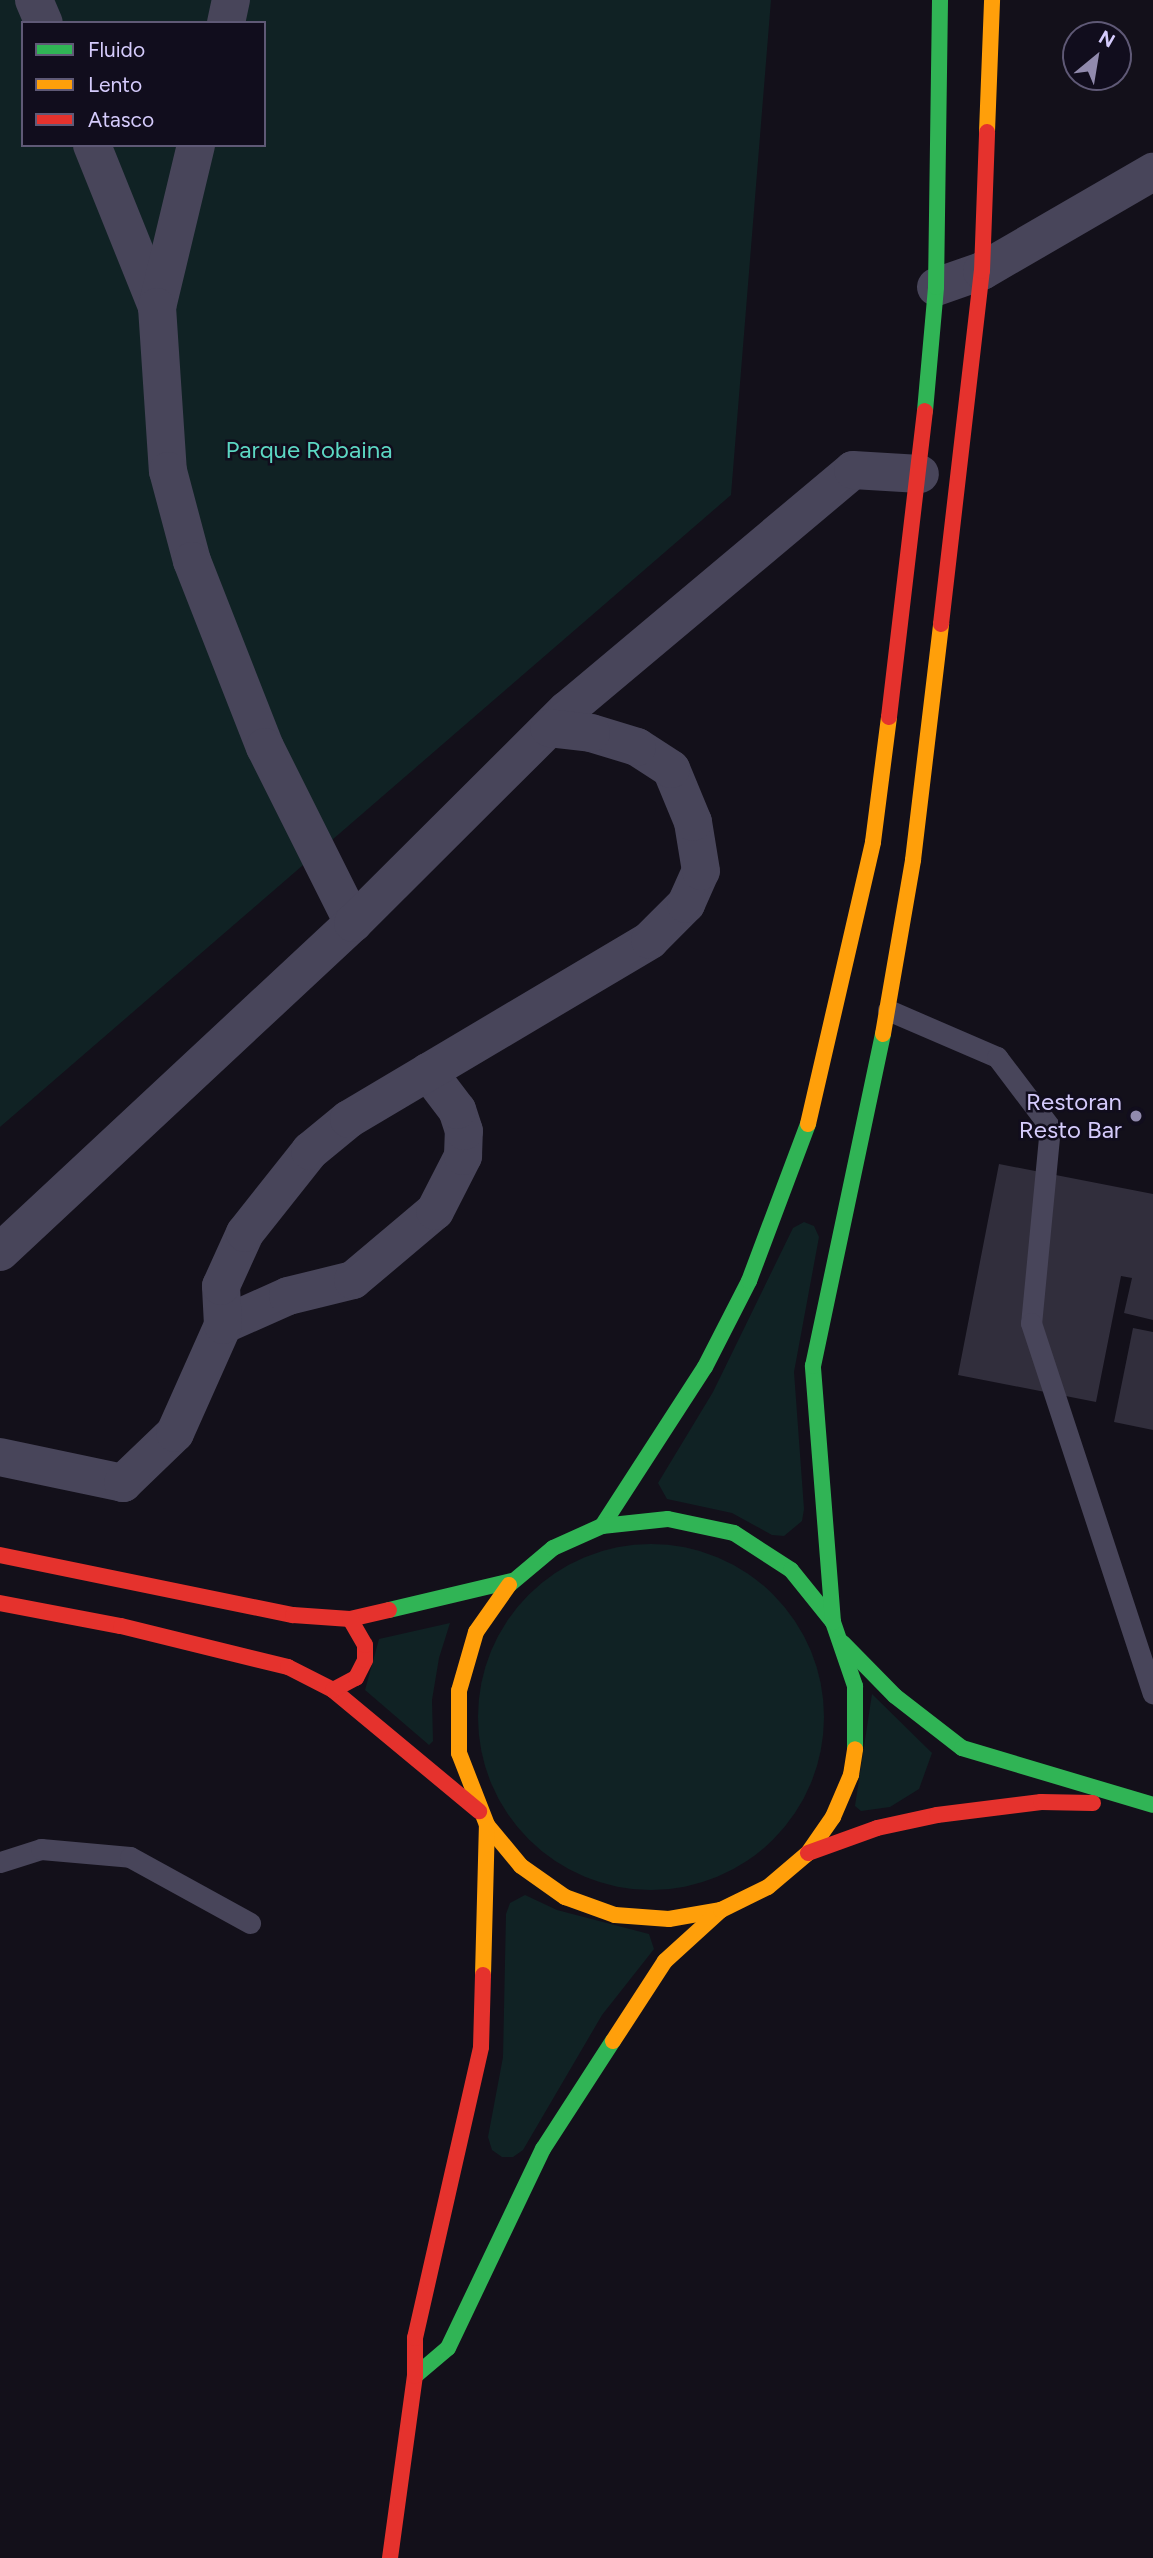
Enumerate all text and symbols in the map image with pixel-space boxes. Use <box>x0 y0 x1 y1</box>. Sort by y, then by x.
legend <box>21 21 266 147</box>
north arrow <box>1062 21 1132 91</box>
text: N <box>1095 25 1119 53</box>
text: Fluido <box>88 37 145 62</box>
text: Lento <box>88 72 142 97</box>
text: Atasco <box>88 107 154 132</box>
park label: Parque Robaina <box>226 436 392 464</box>
place label: Restoran Resto Bar <box>1019 1088 1122 1144</box>
marker: Restoran Resto Bar <box>1128 1108 1144 1124</box>

